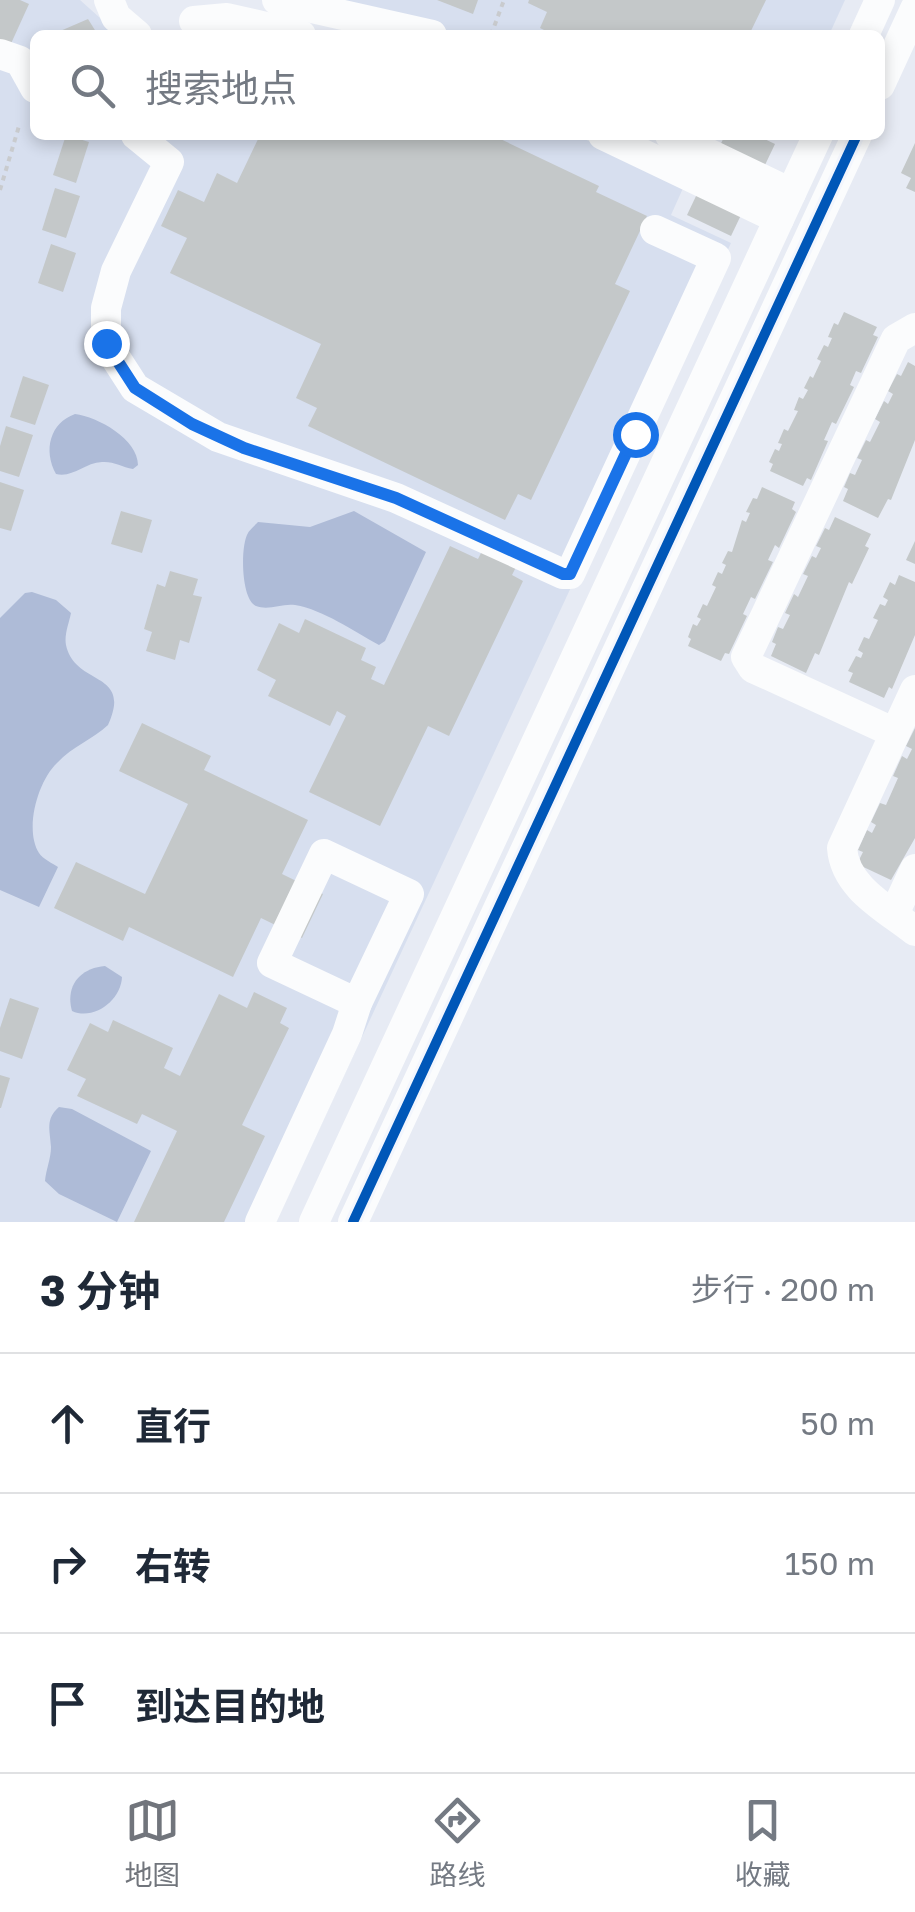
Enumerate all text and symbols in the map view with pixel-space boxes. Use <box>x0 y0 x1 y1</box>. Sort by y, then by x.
search box <box>30 30 885 140</box>
icon: search <box>65 58 120 113</box>
text: 搜索地点 <box>145 65 297 110</box>
route end <box>84 321 130 367</box>
route start <box>613 412 659 458</box>
text: 3 分钟 <box>40 1265 160 1315</box>
text: 步行 · 200 m <box>691 1270 875 1308</box>
icon: ahead <box>40 1396 95 1451</box>
text: 直行 <box>135 1403 211 1448</box>
text: 50 m <box>800 1404 875 1442</box>
icon: right <box>40 1536 95 1591</box>
text: 右转 <box>135 1543 211 1588</box>
text: 150 m <box>785 1544 875 1582</box>
icon: arrive <box>40 1676 95 1731</box>
text: 到达目的地 <box>135 1683 325 1728</box>
tab: 地图 <box>124 1793 181 1893</box>
tab: 路线 <box>429 1793 486 1893</box>
tab: 收藏 <box>734 1793 791 1893</box>

